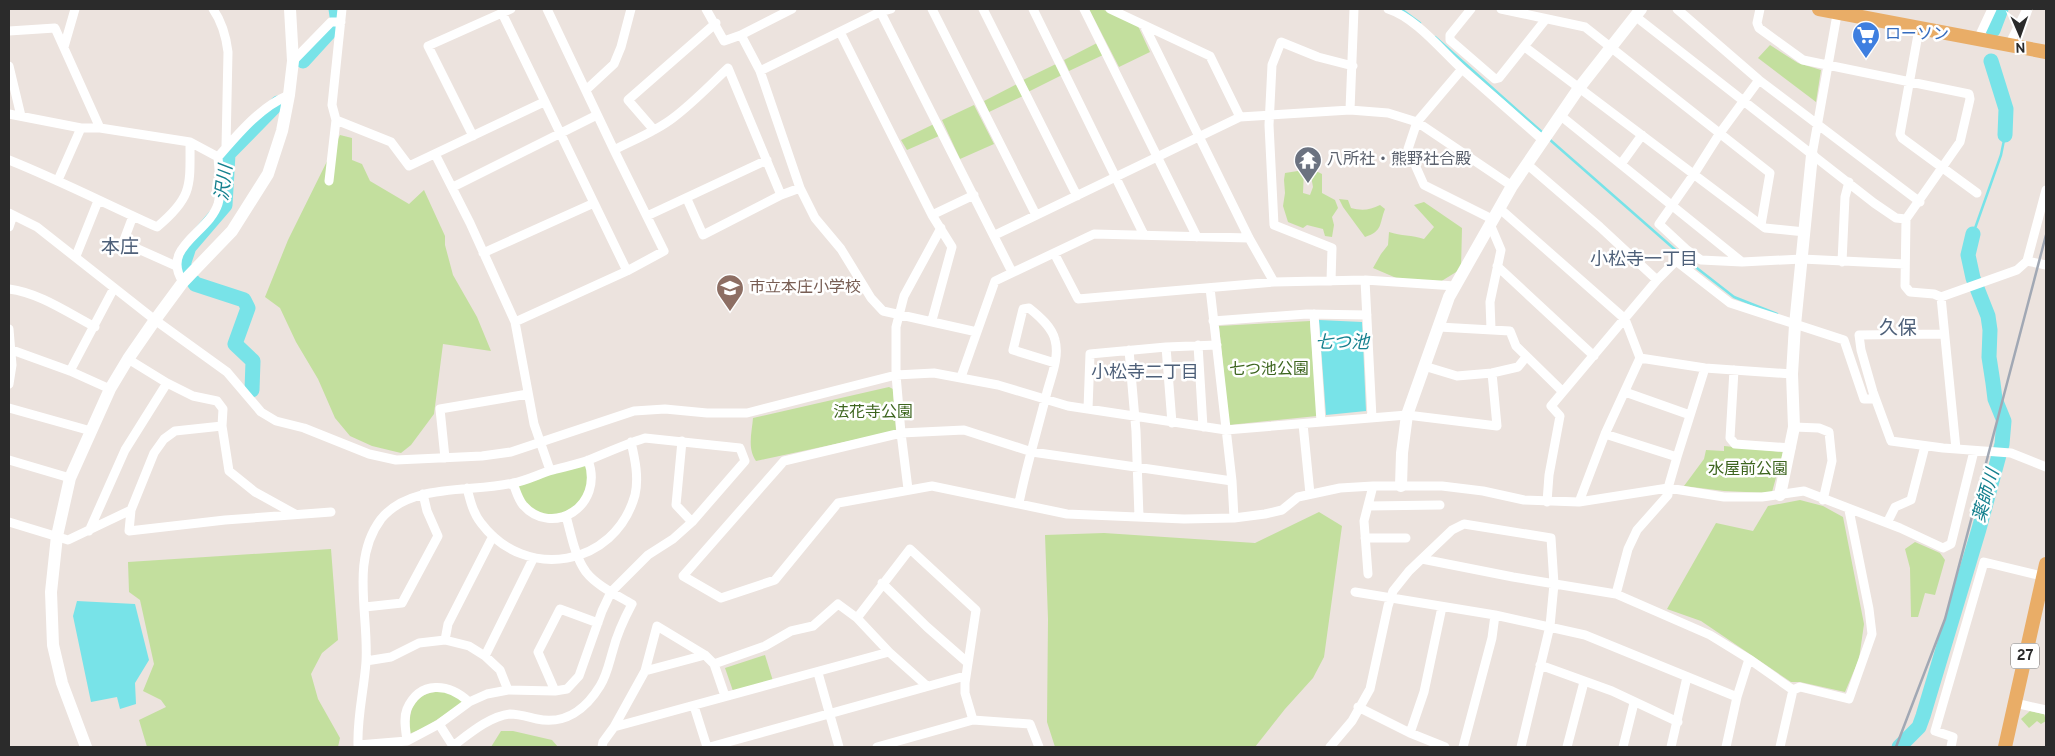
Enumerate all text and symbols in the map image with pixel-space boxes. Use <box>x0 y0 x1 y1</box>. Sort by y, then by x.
north arrow <box>1995 10 2045 60</box>
supermarket icon: ローソン <box>1851 20 1881 59</box>
place label: ローソン <box>1885 25 1949 45</box>
text: N <box>2015 38 2026 55</box>
temple icon: 八所社・熊野社合殿 <box>1293 145 1323 184</box>
place label: 八所社・熊野社合殿 <box>1327 150 1471 170</box>
water label: 沢川 <box>211 162 239 202</box>
district label: 本庄 <box>101 236 139 260</box>
district label: 小松寺一丁目 <box>1590 249 1698 272</box>
school or university icon: 市立本庄小学校 <box>715 273 745 312</box>
place label: 市立本庄小学校 <box>749 278 861 298</box>
district label: 久保 <box>1879 317 1917 341</box>
water label: 七つ池 <box>1315 332 1371 355</box>
park label: 七つ池公園 <box>1229 360 1309 380</box>
district label: 小松寺二丁目 <box>1091 362 1199 385</box>
park label: 法花寺公園 <box>833 403 913 423</box>
park label: 水屋前公園 <box>1708 460 1788 480</box>
water label: 薬師川 <box>1969 465 2006 525</box>
road number: 27 <box>2011 644 2039 668</box>

